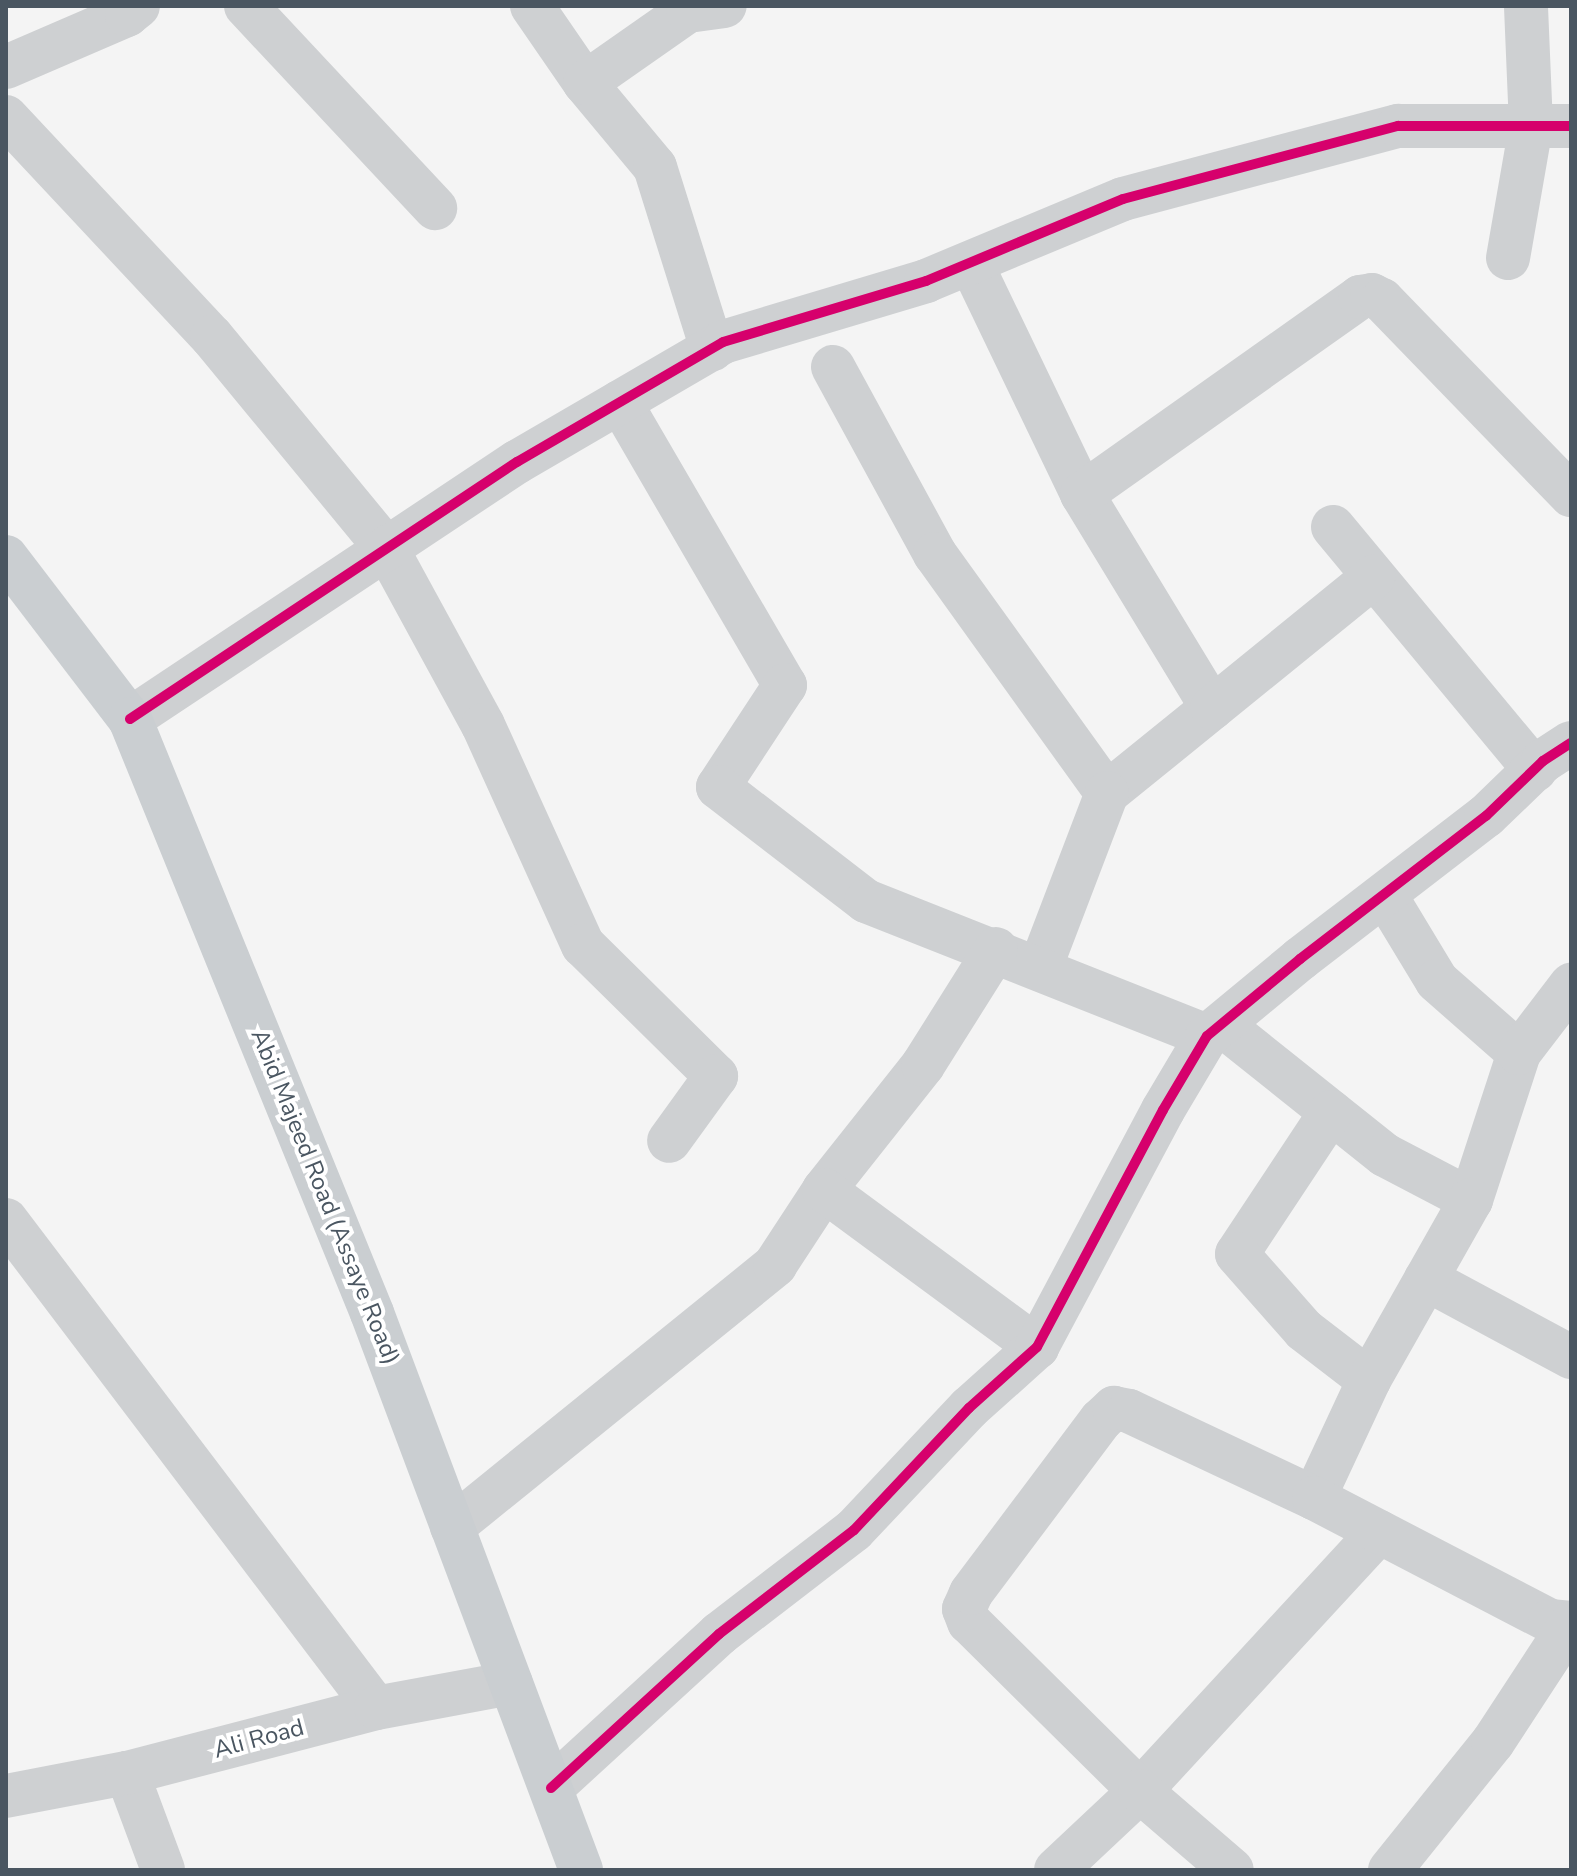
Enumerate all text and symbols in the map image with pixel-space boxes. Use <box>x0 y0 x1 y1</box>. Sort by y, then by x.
street label: Abid Majeed Road (Assaye Road) <box>244 1025 406 1369</box>
street label: Ali Road <box>211 1713 307 1765</box>

